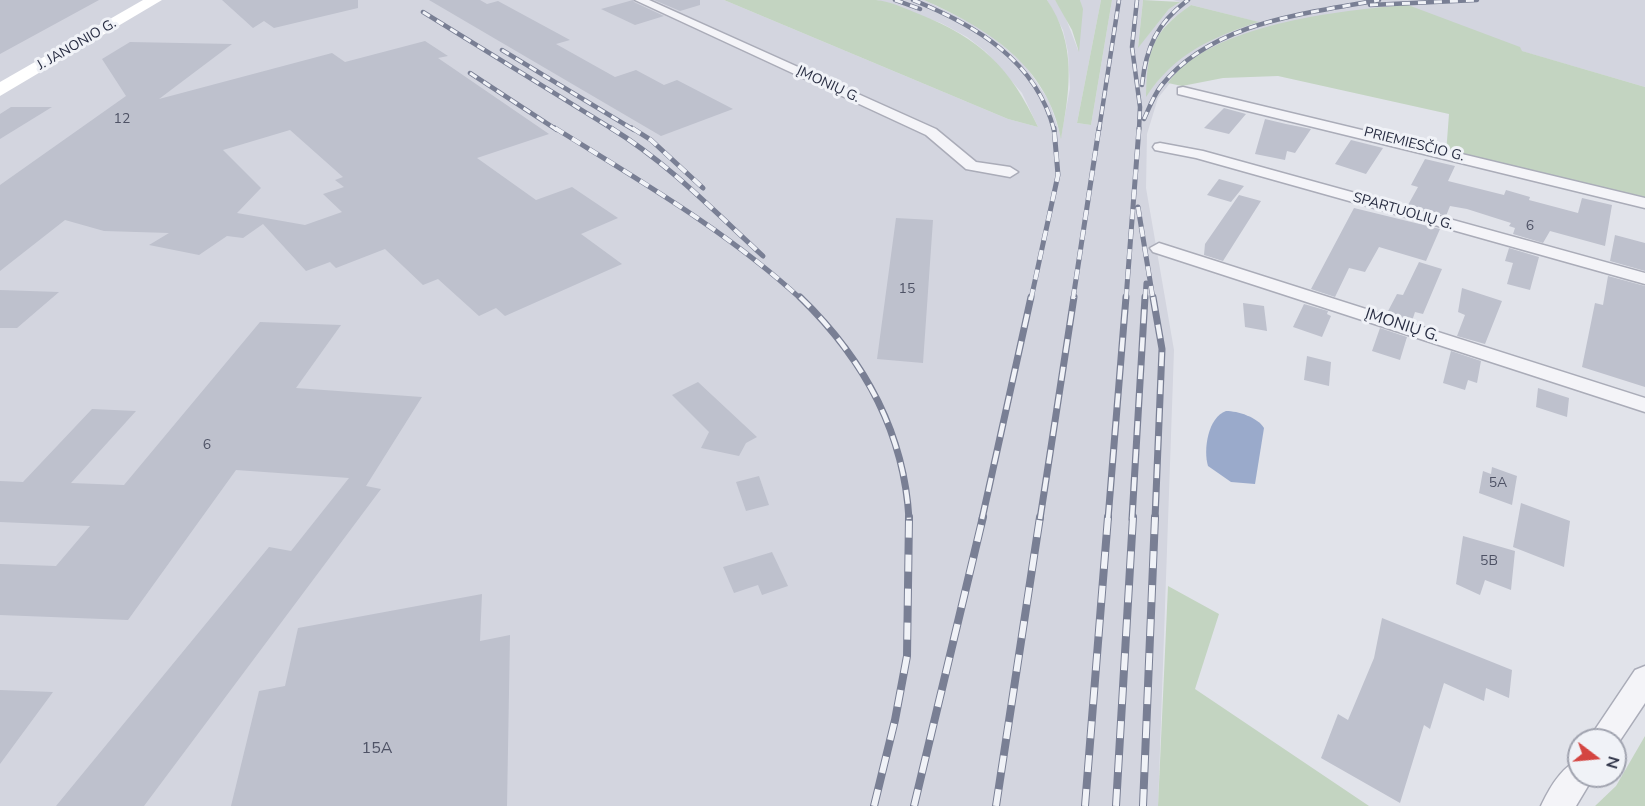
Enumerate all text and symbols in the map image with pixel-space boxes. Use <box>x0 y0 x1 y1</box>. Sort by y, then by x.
street label: J. JANONIO G. <box>34 16 120 74</box>
street label: ĮMONIŲ G. <box>794 63 862 107</box>
house number: 12 <box>114 112 130 128</box>
street label: PRIEMIESČIO G. <box>1362 124 1466 166</box>
street label: SPARTUOLIŲ G. <box>1351 190 1455 234</box>
house number: 6 <box>1526 219 1534 235</box>
house number: 15 <box>899 282 915 298</box>
street label: ĮMONIŲ G. <box>1362 305 1442 347</box>
house number: 6 <box>203 438 211 454</box>
house number: 5A <box>1489 476 1507 492</box>
house number: 5B <box>1480 554 1498 570</box>
north arrow <box>1567 728 1627 788</box>
house number: 15A <box>362 739 392 759</box>
text: N <box>1600 754 1625 771</box>

